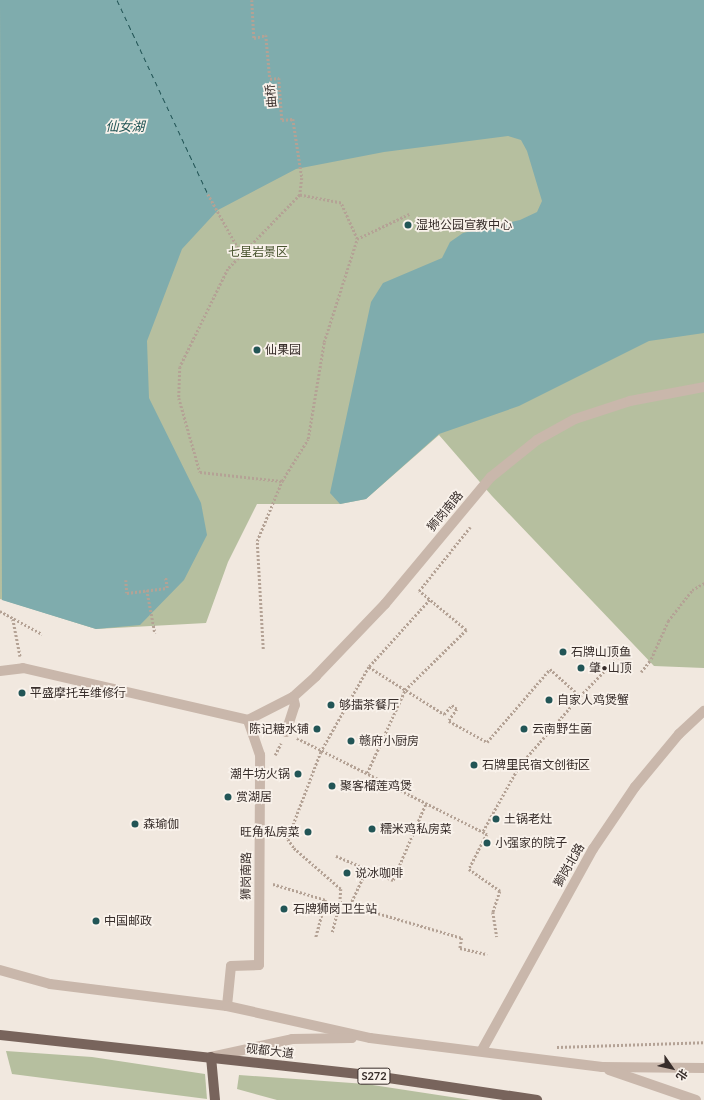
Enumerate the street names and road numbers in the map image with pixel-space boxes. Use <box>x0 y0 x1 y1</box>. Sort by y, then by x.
street label: 曲桥 <box>263 83 279 109</box>
street label: 狮岗南路 <box>424 488 466 534</box>
street label: 獅岗北路 <box>551 841 587 889</box>
street label: 狮岗南路 <box>238 852 254 900</box>
street label: 砚都大道 <box>245 1041 295 1061</box>
road number: S272 <box>357 1067 391 1085</box>

